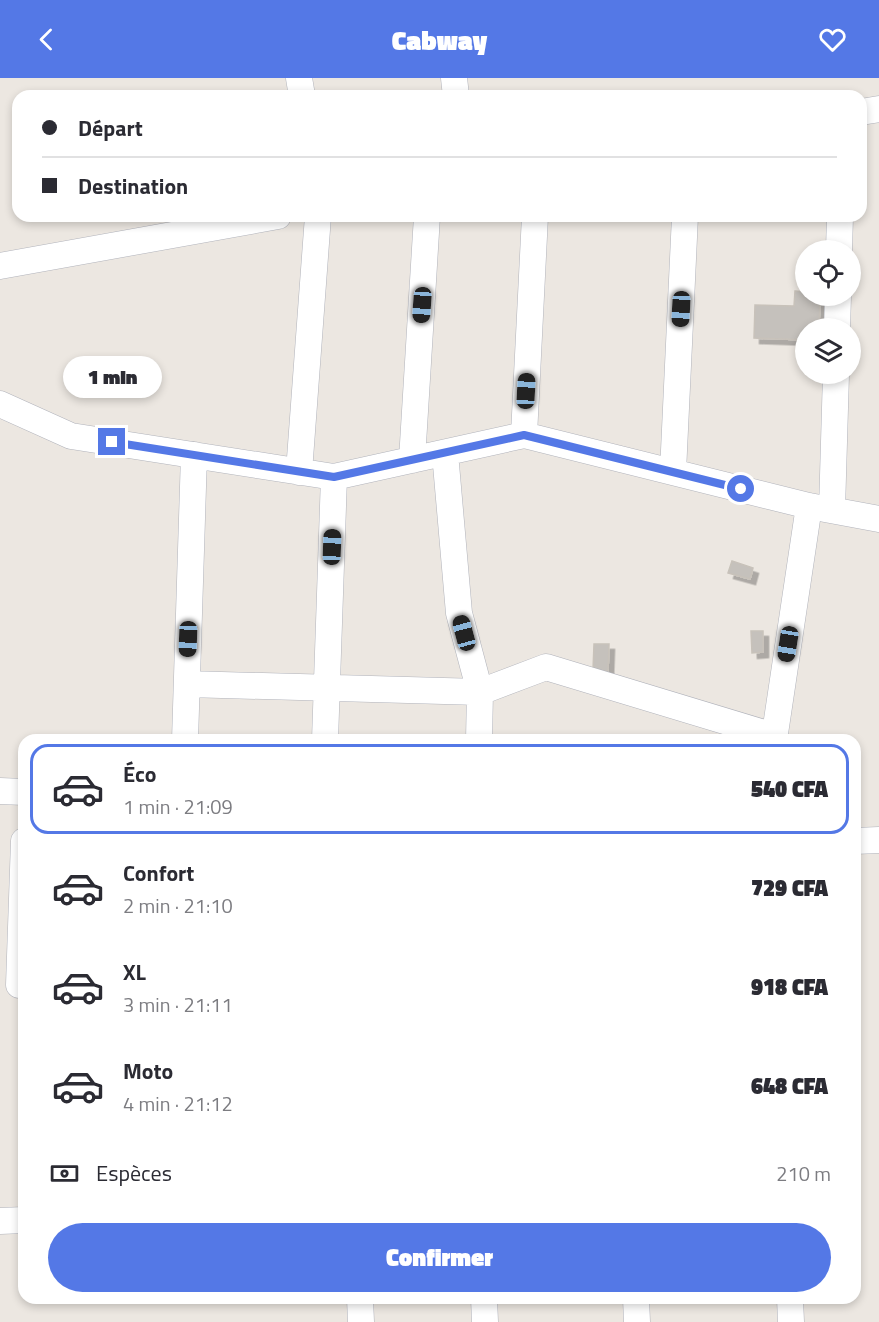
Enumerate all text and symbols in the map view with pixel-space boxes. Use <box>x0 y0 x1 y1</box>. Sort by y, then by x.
text: Cabway <box>392 19 487 60</box>
icon: back <box>30 23 63 56</box>
icon: heart <box>816 23 849 56</box>
text: Départ <box>78 111 143 145</box>
text: Destination <box>78 169 188 203</box>
map controls <box>795 240 861 384</box>
button: locate <box>795 240 861 306</box>
car <box>412 286 432 324</box>
car <box>671 291 691 327</box>
button: layers <box>795 318 861 384</box>
callout: 1 min <box>63 355 162 397</box>
text: 1 min <box>88 361 137 392</box>
car <box>516 373 536 409</box>
route end <box>98 428 125 455</box>
route start <box>727 475 754 502</box>
car <box>322 529 342 565</box>
car <box>451 613 477 653</box>
car <box>178 621 198 657</box>
car <box>776 625 800 663</box>
text: Éco <box>123 757 156 791</box>
icon: car <box>51 762 105 816</box>
text: 540 CFA <box>751 772 828 806</box>
text: 1 min · 21:09 <box>123 791 233 822</box>
text: Confort <box>123 856 194 890</box>
icon: car <box>51 861 105 915</box>
text: 729 CFA <box>751 871 828 905</box>
text: 2 min · 21:10 <box>123 890 233 921</box>
text: XL <box>123 955 146 989</box>
icon: car <box>51 960 105 1014</box>
text: 918 CFA <box>751 970 828 1004</box>
text: 3 min · 21:11 <box>123 989 233 1020</box>
text: Moto <box>123 1054 173 1088</box>
icon: car <box>51 1059 105 1113</box>
text: 648 CFA <box>751 1069 828 1103</box>
text: 4 min · 21:12 <box>123 1088 233 1119</box>
text: Espèces <box>96 1156 172 1190</box>
icon: cash <box>48 1157 81 1190</box>
text: 210 m <box>776 1158 831 1189</box>
button: Confirmer <box>48 1223 831 1292</box>

